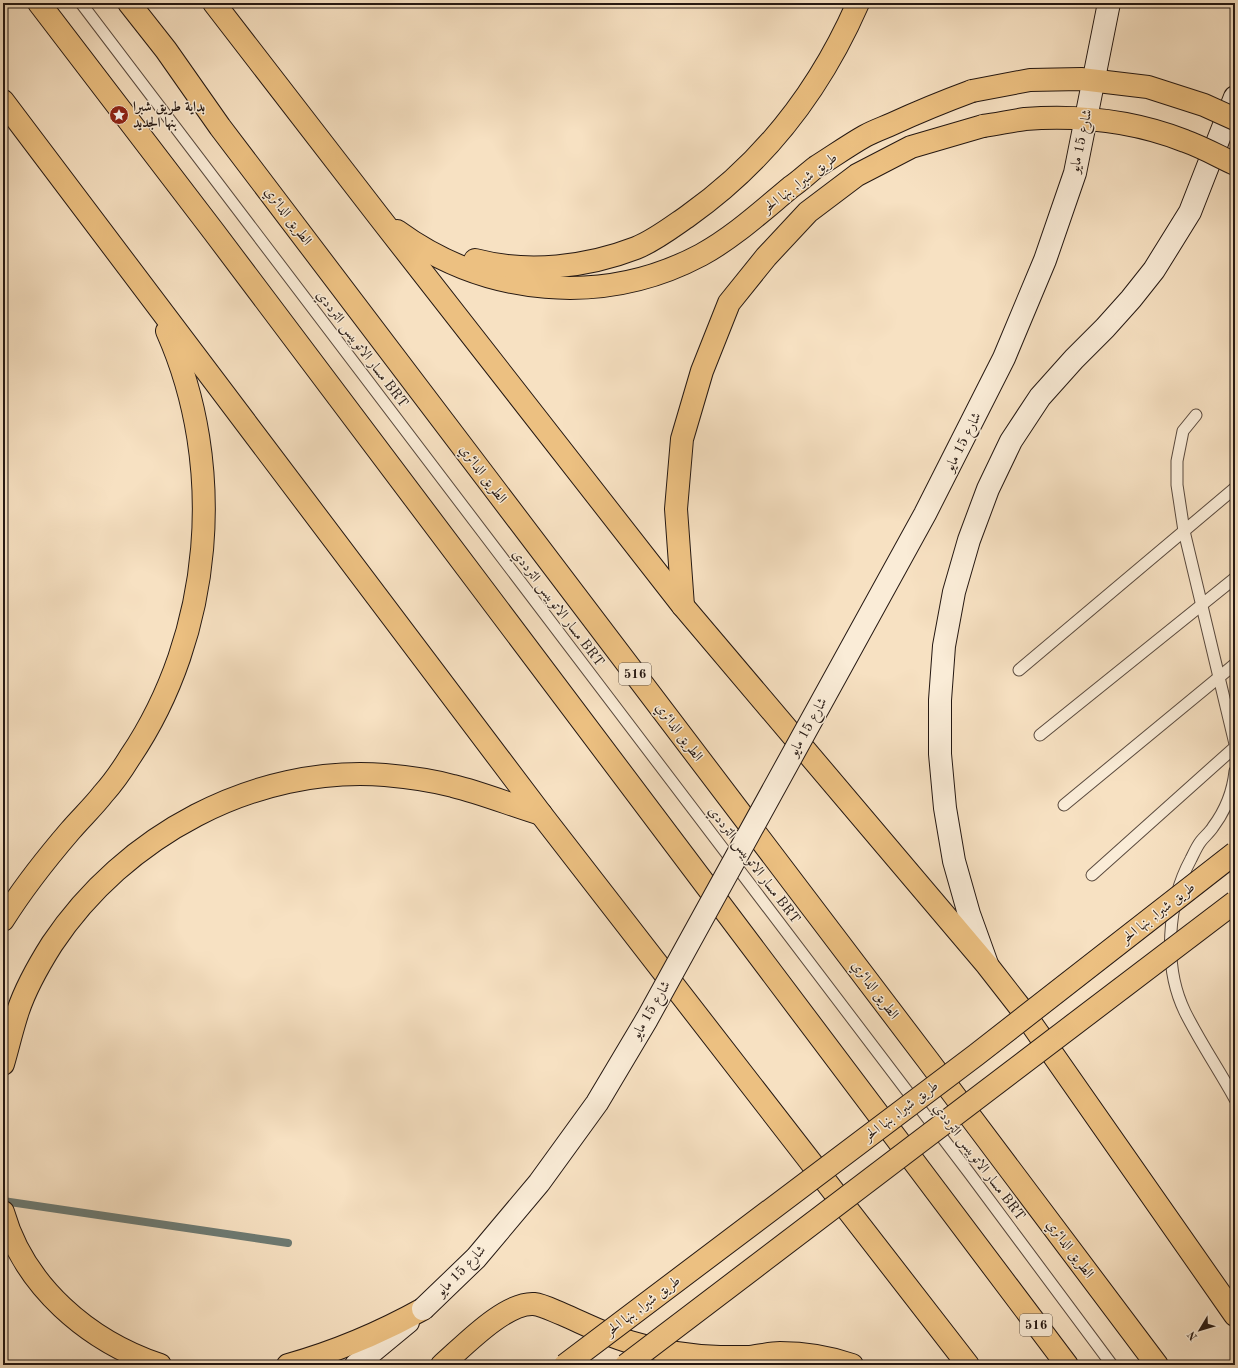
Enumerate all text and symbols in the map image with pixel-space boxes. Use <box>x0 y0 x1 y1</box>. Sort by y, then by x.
place label: بداية طريق شبرا بنها الجديد <box>133 100 205 131</box>
place icon: بداية طريق شبرا بنها الجديد <box>108 104 130 126</box>
street label: شارع 15 مايو <box>1067 108 1098 177</box>
street label: طريق شبرا, بنها الحر <box>758 150 841 218</box>
street label: الطريق الدائري <box>259 184 314 250</box>
street label: مسار الاتوبيس الترددي BRT <box>310 288 410 413</box>
street label: شارع 15 مايو <box>941 410 987 478</box>
street label: الطريق الدائري <box>454 442 509 508</box>
street label: مسار الاتوبيس الترددي BRT <box>506 547 606 672</box>
road number: 516 <box>619 663 651 685</box>
street label: شارع 15 مايو <box>785 695 833 762</box>
street label: الطريق الدائري <box>650 700 705 766</box>
street label: مسار الاتوبيس الترددي BRT <box>702 804 802 929</box>
street label: طريق شبرا, بنها الحر <box>1117 880 1199 949</box>
street label: الطريق الدائري <box>846 958 901 1024</box>
street label: شارع 15 مايو <box>628 979 677 1045</box>
street label: طريق شبرا, بنها الحر <box>859 1078 942 1146</box>
street label: مسار الاتوبيس الترددي BRT <box>927 1101 1027 1226</box>
street label: الطريق الدائري <box>1041 1217 1096 1283</box>
street label: شارع 15 مايو <box>432 1243 491 1303</box>
street label: طريق شبرا, بنها الحر <box>601 1273 684 1341</box>
north arrow <box>1180 1310 1220 1350</box>
road number: 516 <box>1020 1314 1052 1336</box>
text: N <box>1186 1328 1200 1342</box>

